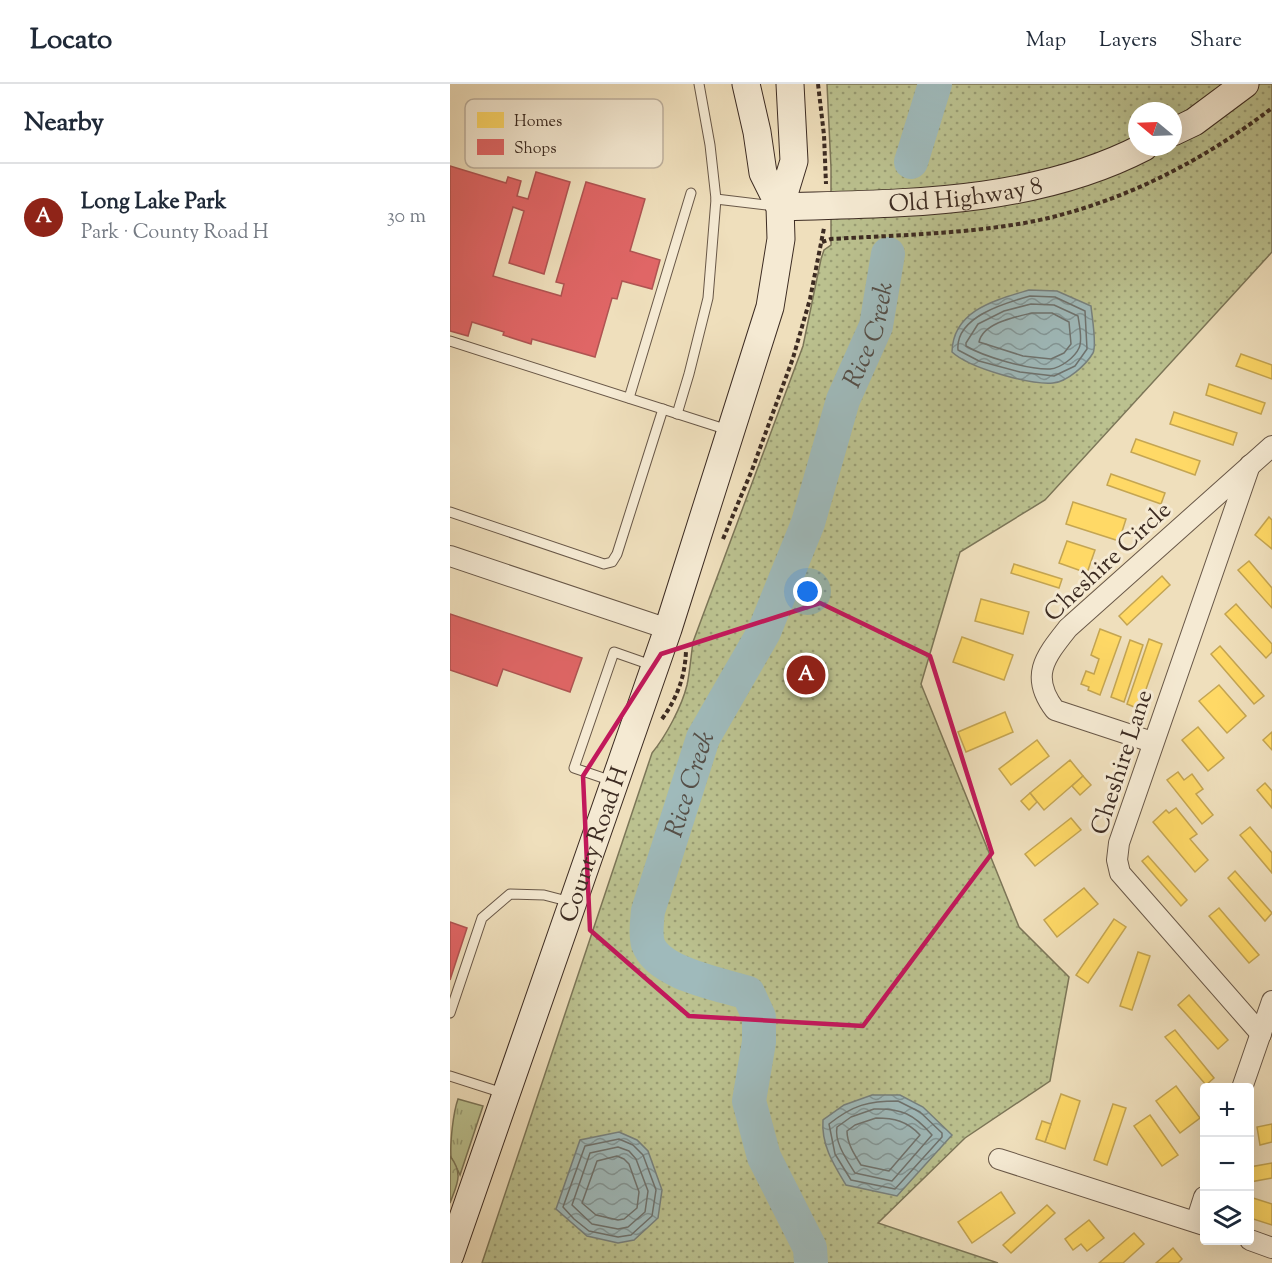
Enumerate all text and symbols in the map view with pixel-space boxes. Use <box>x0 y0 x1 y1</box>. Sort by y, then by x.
text: Locato <box>30 21 112 61</box>
text: Map <box>1026 26 1066 56</box>
text: Layers <box>1099 26 1157 56</box>
text: Share <box>1190 26 1242 56</box>
legend <box>465 99 663 168</box>
north arrow <box>1128 102 1182 156</box>
text: Nearby <box>24 105 104 142</box>
text: Homes <box>514 111 562 134</box>
text: Shops <box>514 138 557 161</box>
street label: Old Highway 8 <box>888 170 1046 222</box>
text: Long Lake Park <box>81 187 227 219</box>
text: A <box>35 203 52 232</box>
text: 30 m <box>387 203 426 232</box>
text: Park · County Road H <box>81 219 269 248</box>
water label: Rice Creek <box>835 279 904 394</box>
street label: Cheshire Circle <box>1037 494 1180 630</box>
your location <box>793 577 822 606</box>
pin: A <box>786 652 826 698</box>
street label: Cheshire Lane <box>1083 686 1162 839</box>
water label: Rice Creek <box>657 724 725 842</box>
street label: County Road H <box>552 762 638 927</box>
map controls <box>1200 1083 1254 1245</box>
button: + <box>1200 1083 1254 1137</box>
button: − <box>1200 1137 1254 1191</box>
button: layers <box>1200 1191 1254 1245</box>

